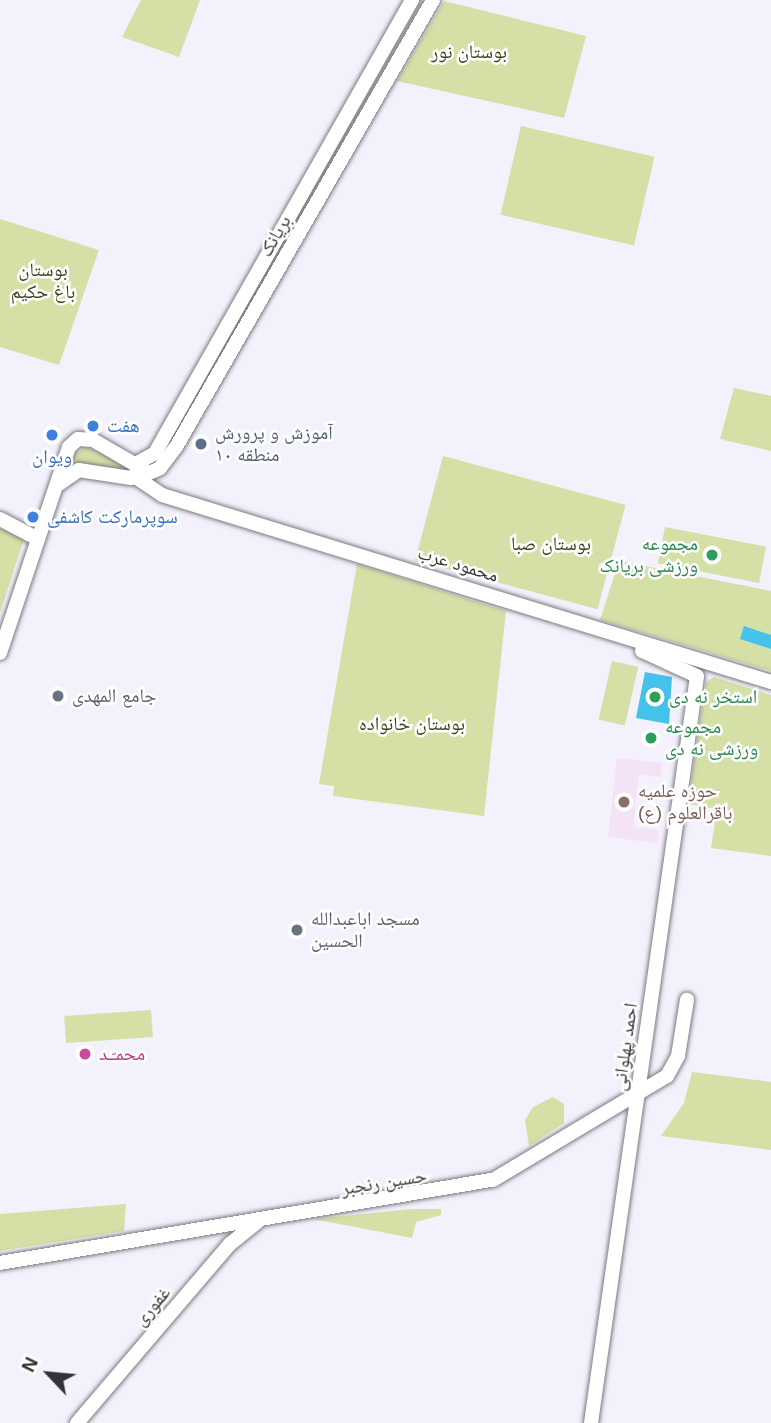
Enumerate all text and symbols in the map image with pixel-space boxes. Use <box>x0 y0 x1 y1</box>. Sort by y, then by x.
park label: بوستان نور <box>431 41 507 63</box>
street label: بریانک <box>254 211 296 261</box>
park label: بوستان باغ حکیم <box>11 259 75 303</box>
place label: هفت <box>107 415 140 437</box>
marker: هفت <box>85 418 101 434</box>
place label: آموزش و پرورش منطقه ۱۰ <box>215 422 333 466</box>
marker: ویوان <box>44 427 60 443</box>
marker: آموزش و پرورش منطقه ۱۰ <box>193 436 209 452</box>
place label: ویوان <box>32 446 72 468</box>
place label: سوپرمارکت کاشفی <box>47 506 178 528</box>
marker: سوپرمارکت کاشفی <box>25 509 41 525</box>
park label: بوستان صبا <box>511 533 591 555</box>
place label: مجموعه ورزشی بریانک <box>599 533 698 577</box>
street label: محمود عرب <box>415 541 501 587</box>
marker: مجموعه ورزشی بریانک <box>704 547 720 563</box>
place label: جامع المهدی <box>72 685 156 707</box>
place label: استخر نه دی <box>669 686 757 708</box>
marker: جامع المهدی <box>50 688 66 704</box>
marker: استخر نه دی <box>647 689 663 705</box>
park label: بوستان خانواده <box>359 713 465 735</box>
place label: مجموعه ورزشی نه دی <box>665 716 758 760</box>
marker: مجموعه ورزشی نه دی <box>643 730 659 746</box>
place label: حوزه علمیه باقرالعلوم (ع) <box>638 780 732 824</box>
marker: حوزه علمیه باقرالعلوم (ع) <box>616 794 632 810</box>
place label: مسجد اباعبدالله الحسین <box>311 908 420 952</box>
marker: مسجد اباعبدالله الحسین <box>289 922 305 938</box>
street label: احمد پهلوانی <box>608 1001 642 1093</box>
place label: محمـّـد <box>99 1043 145 1065</box>
marker: محمـّـد <box>77 1046 93 1062</box>
street label: حسین رنجبر <box>340 1164 428 1200</box>
street label: غفوری <box>129 1282 175 1330</box>
north arrow <box>14 1339 84 1409</box>
text: N <box>17 1354 42 1375</box>

